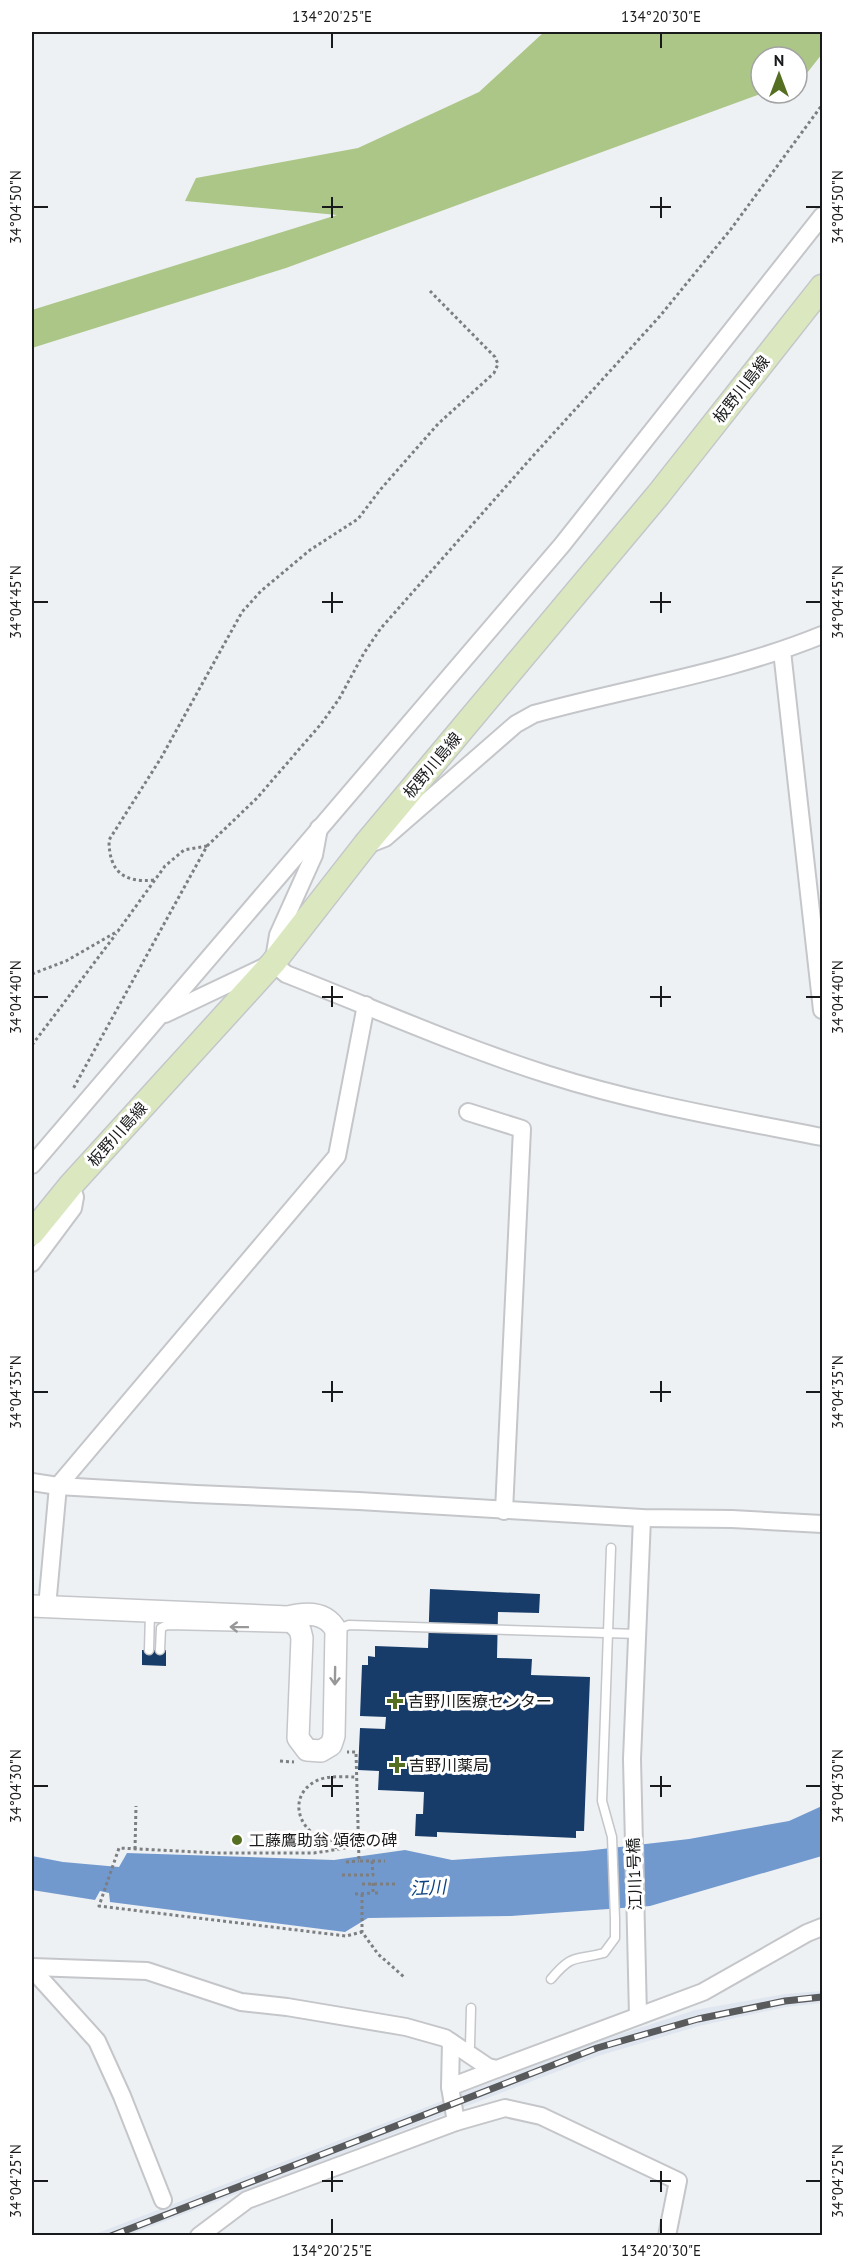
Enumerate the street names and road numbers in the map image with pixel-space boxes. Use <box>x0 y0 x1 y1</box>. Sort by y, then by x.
street label: 板野川島線 <box>708 351 774 427</box>
street label: 板野川島線 <box>399 728 465 802</box>
street label: 板野川島線 <box>83 1098 151 1170</box>
street label: 江川1号橋 <box>623 1837 645 1911</box>

